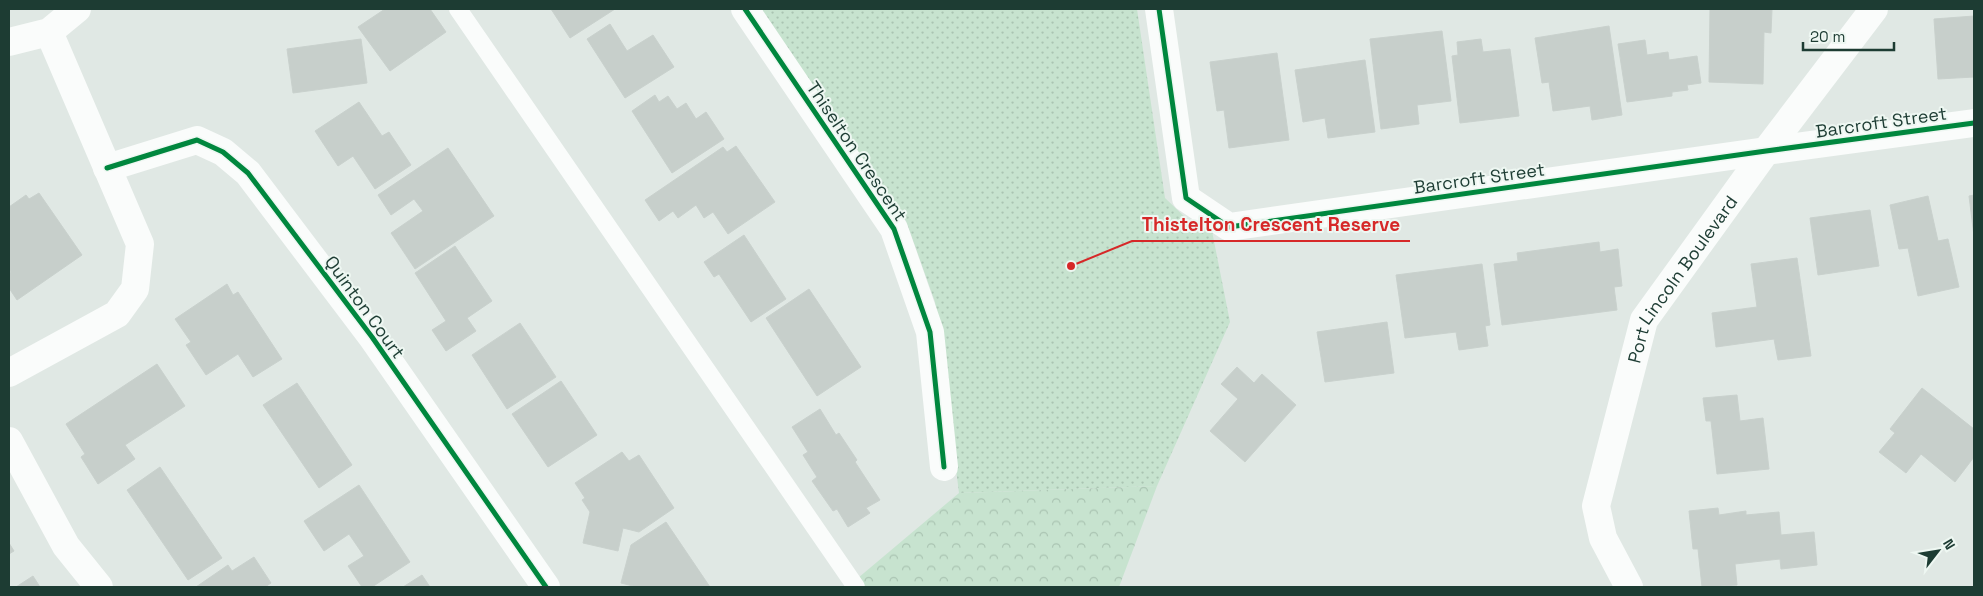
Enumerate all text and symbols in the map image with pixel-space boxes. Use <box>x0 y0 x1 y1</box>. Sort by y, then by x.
scale bar <box>1803 20 1894 52</box>
text: 20 m <box>1810 27 1845 46</box>
street label: Thiselton Crescent <box>802 77 912 225</box>
street label: Barcroft Street <box>1814 101 1948 143</box>
street label: Barcroft Street <box>1412 157 1546 199</box>
street label: Port Lincoln Boulevard <box>1622 191 1742 365</box>
callout: Thistelton Crescent Reserve <box>1132 207 1410 241</box>
text: Thistelton Crescent Reserve <box>1142 212 1400 237</box>
street label: Quinton Court <box>320 251 410 363</box>
north arrow <box>1913 526 1963 576</box>
text: N <box>1939 536 1959 553</box>

